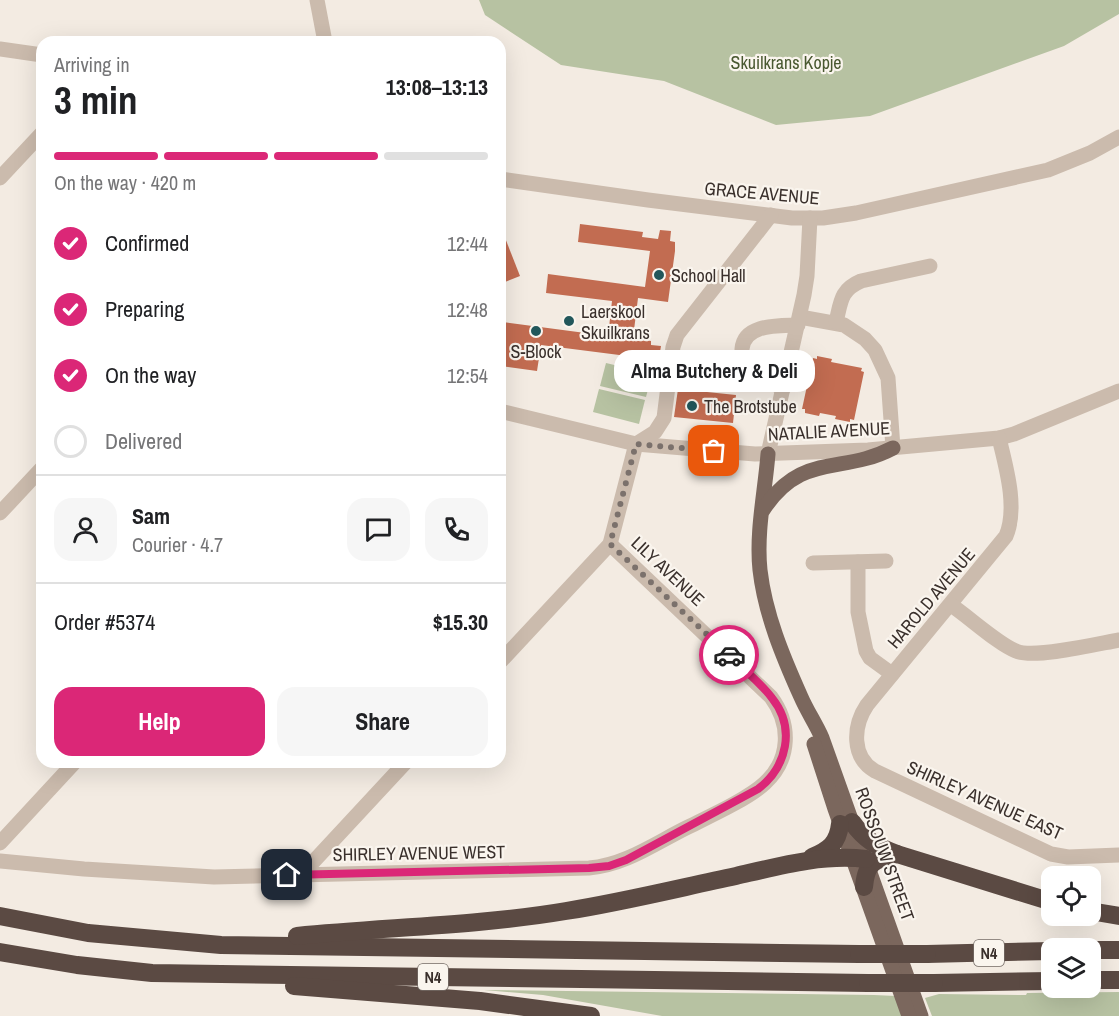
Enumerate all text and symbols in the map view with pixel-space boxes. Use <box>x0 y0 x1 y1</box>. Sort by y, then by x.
park label: Skuilkrans Kopje <box>731 50 841 75</box>
text: Arriving in <box>54 51 130 78</box>
text: 13:08–13:13 <box>386 72 488 102</box>
text: 3 min <box>54 74 138 126</box>
text: On the way · 420 m <box>54 169 196 196</box>
street label: GRACE AVENUE <box>703 176 821 210</box>
icon: check <box>54 227 87 260</box>
text: Confirmed <box>105 228 189 258</box>
text: 12:44 <box>447 230 488 257</box>
place label: School Hall <box>671 263 746 288</box>
marker: School Hall <box>652 268 666 282</box>
icon: check <box>54 293 87 326</box>
text: Preparing <box>105 294 184 324</box>
text: 12:48 <box>447 296 488 323</box>
place label: Laerskool Skuilkrans <box>581 299 650 345</box>
marker: Laerskool Skuilkrans <box>562 314 576 328</box>
marker: S-Block <box>529 324 543 338</box>
place label: S-Block <box>511 339 562 364</box>
callout: Alma Butchery & Deli <box>614 349 814 391</box>
text: Alma Butchery & Deli <box>631 357 798 384</box>
icon: check <box>54 359 87 392</box>
text: On the way <box>105 360 196 390</box>
text: 12:54 <box>447 362 488 389</box>
place label: The Brotstube <box>704 394 797 419</box>
marker: The Brotstube <box>685 399 699 413</box>
street label: NATALIE AVENUE <box>767 415 891 447</box>
pin <box>688 425 739 476</box>
text: Delivered <box>105 426 182 456</box>
icon: bag <box>697 434 730 467</box>
button: person <box>54 498 117 561</box>
button: chat <box>347 498 410 561</box>
button: phone <box>425 498 488 561</box>
text: Sam <box>132 501 170 531</box>
text: Courier · 4.7 <box>132 531 223 558</box>
street label: LILY AVENUE <box>626 531 710 611</box>
street label: HAROLD AVENUE <box>881 542 981 654</box>
text: Order #5374 <box>54 607 155 637</box>
text: $15.30 <box>433 607 488 637</box>
courier <box>699 625 759 685</box>
icon: car <box>713 639 746 672</box>
button: Help <box>54 687 265 756</box>
button: Share <box>277 687 488 756</box>
street label: SHIRLEY AVENUE EAST <box>903 754 1067 846</box>
street label: ROSSOUW STREET <box>849 784 921 924</box>
street label: SHIRLEY AVENUE WEST <box>333 839 505 867</box>
pin <box>261 849 312 900</box>
icon: home <box>270 858 303 891</box>
map controls <box>1041 866 1101 998</box>
button: locate <box>1041 866 1101 926</box>
button: layers <box>1041 938 1101 998</box>
road number: N4 <box>974 940 1004 966</box>
road number: N4 <box>418 964 448 990</box>

